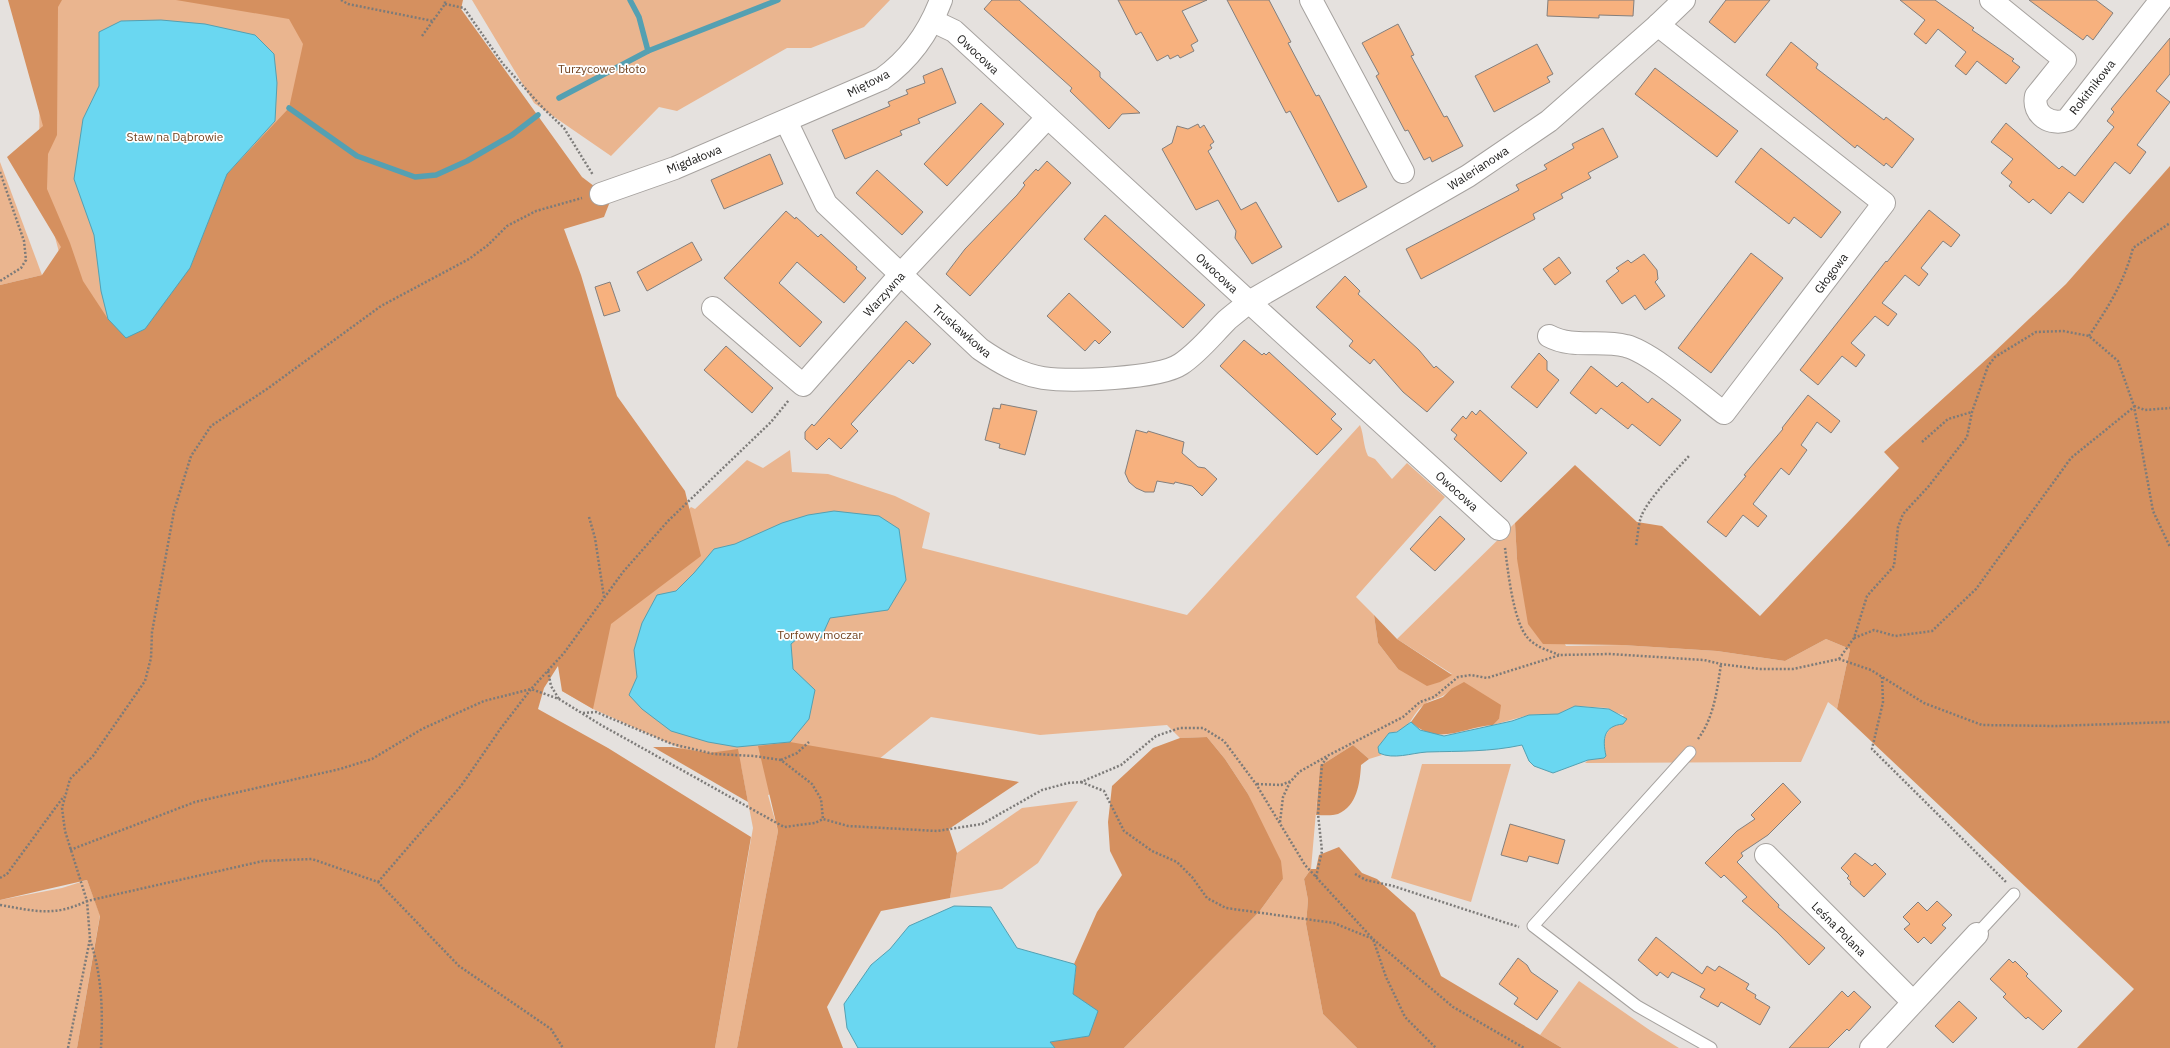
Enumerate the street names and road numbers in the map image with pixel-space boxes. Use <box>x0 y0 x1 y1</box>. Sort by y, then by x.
street label: Owocowa <box>954 31 1003 78</box>
street label: Rokitnikowa <box>2066 56 2119 118</box>
street label: Miętowa <box>844 66 892 100</box>
street label: Migdałowa <box>664 141 724 177</box>
street label: Walerianowa <box>1445 142 1512 193</box>
street label: Głogowa <box>1811 249 1851 296</box>
street label: Owocowa <box>1193 250 1242 297</box>
street label: Warzywna <box>860 268 908 320</box>
street label: Truskawkowa <box>929 301 995 361</box>
street label: Owocowa <box>1432 468 1482 515</box>
street label: Leśna Polana <box>1809 899 1870 960</box>

